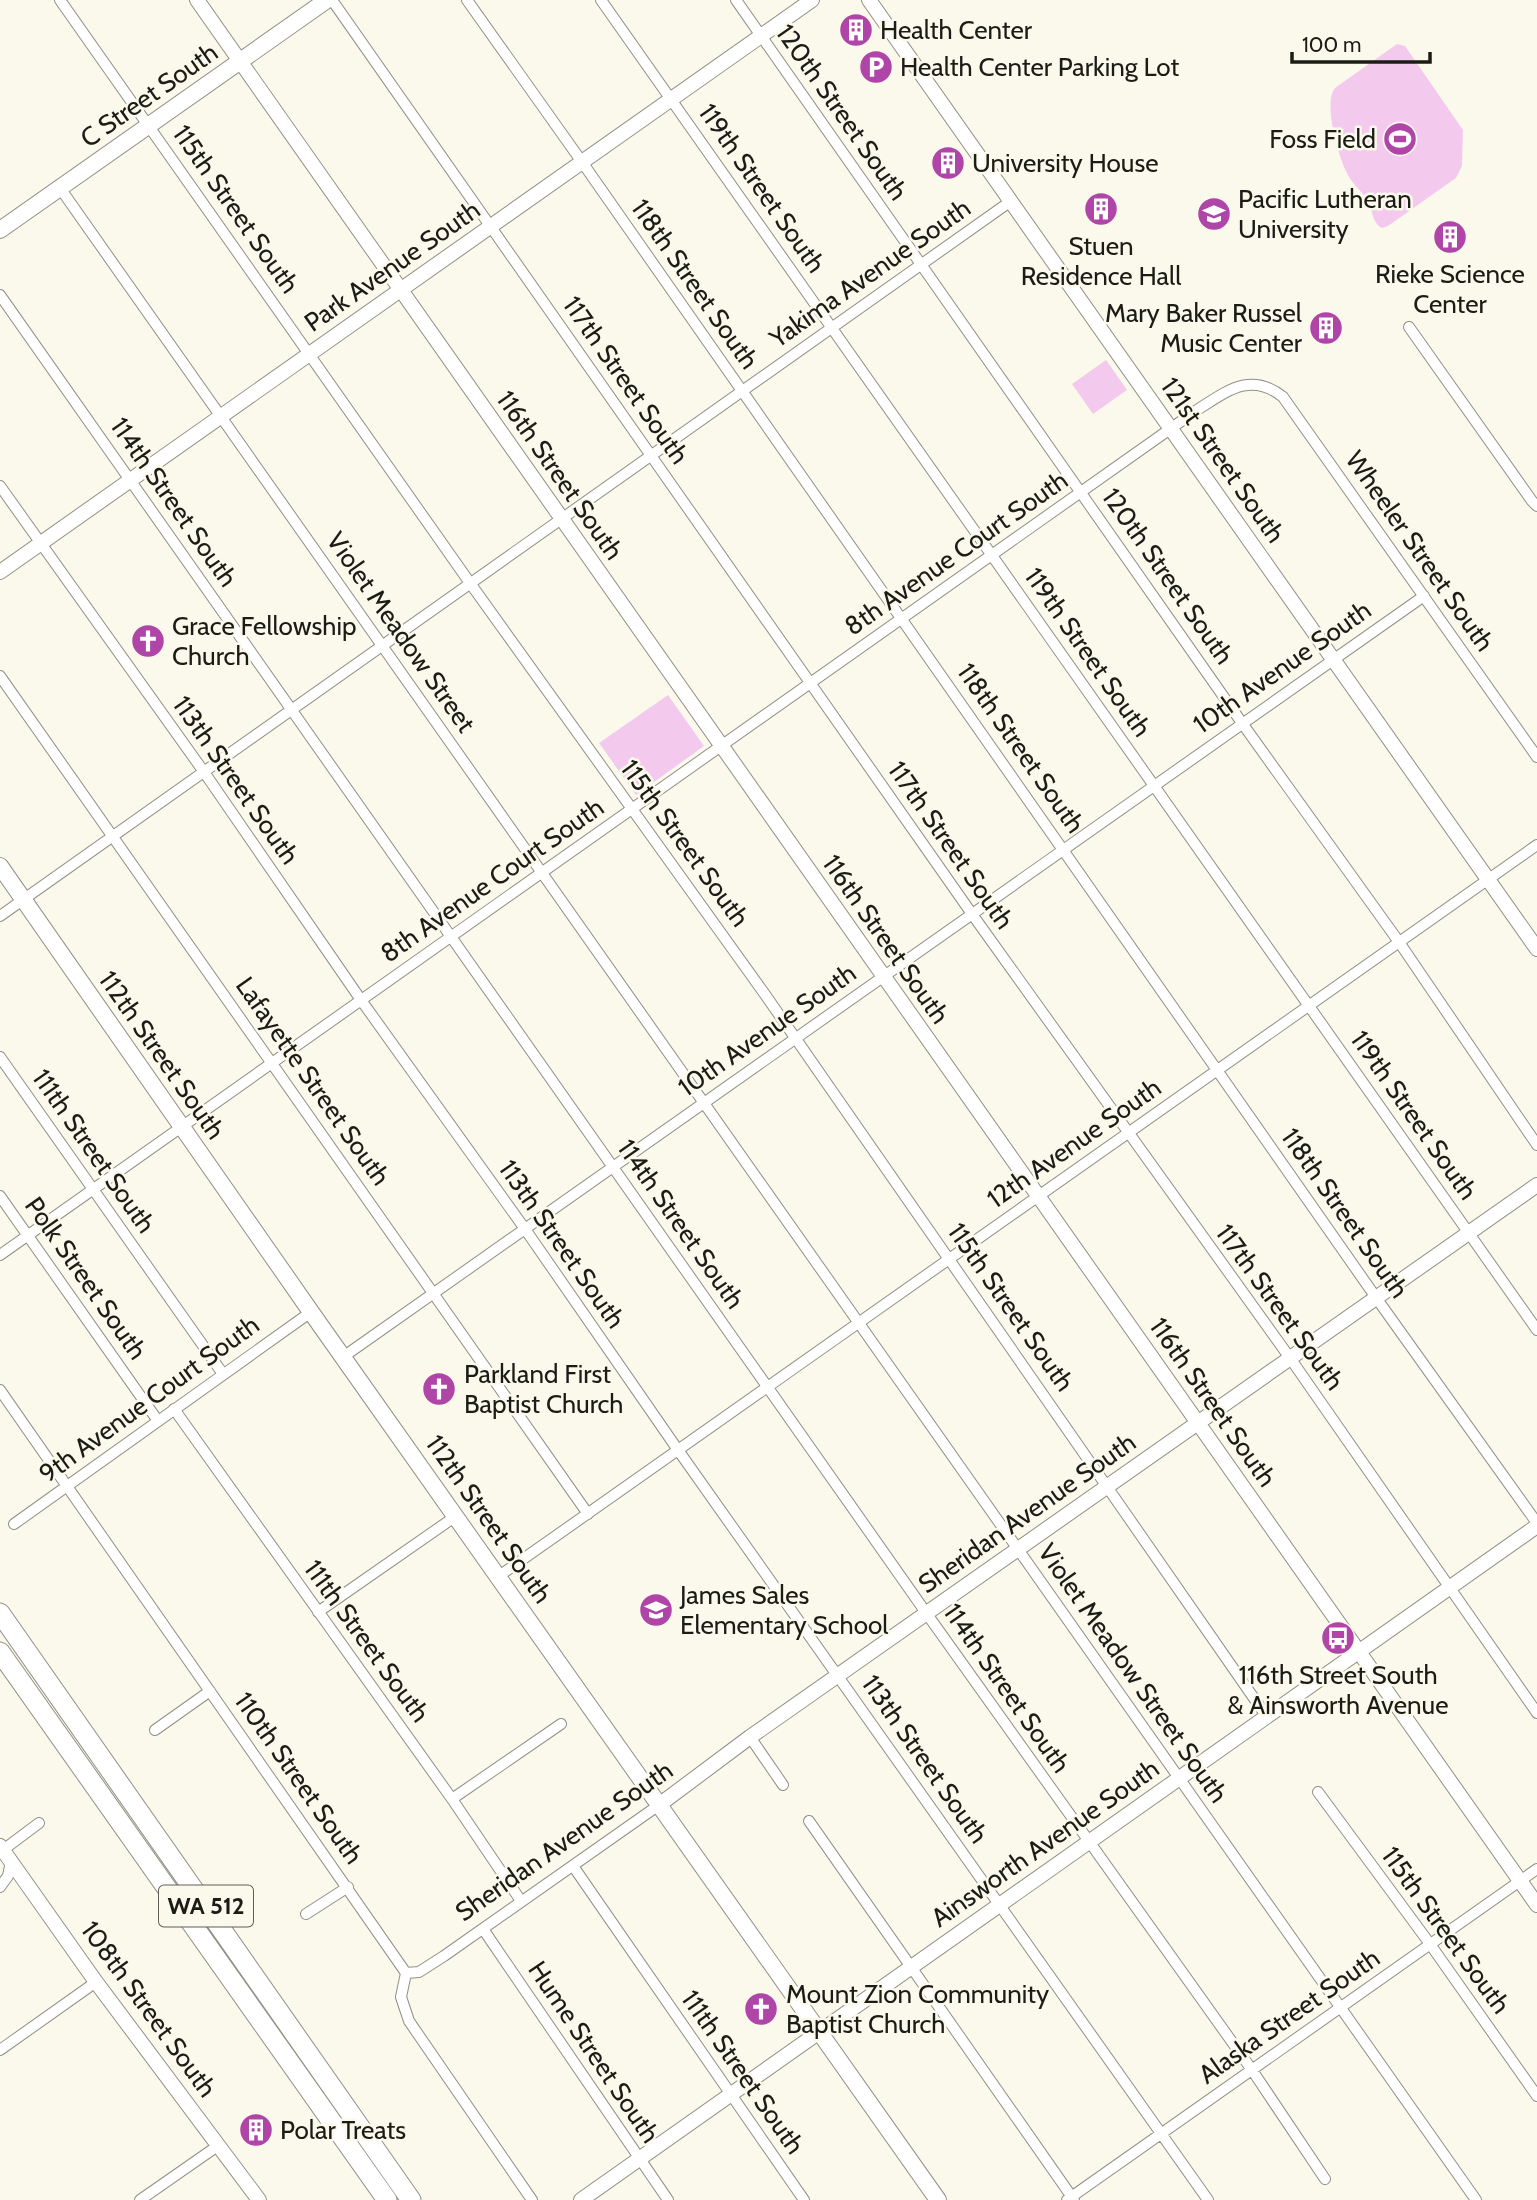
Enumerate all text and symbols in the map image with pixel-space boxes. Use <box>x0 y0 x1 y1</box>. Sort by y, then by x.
building icon: Health Center <box>837 11 875 49</box>
place label: Health Center <box>880 14 1033 46</box>
street label: 120th Street South <box>769 18 915 206</box>
scale bar <box>1292 21 1430 65</box>
text: 100 m <box>1302 32 1361 57</box>
street label: C Street South <box>74 36 224 154</box>
parking icon: Health Center Parking Lot <box>857 48 895 86</box>
place label: Health Center Parking Lot <box>900 51 1179 83</box>
street label: 119th Street South <box>692 97 832 279</box>
street label: 115th Street South <box>166 119 306 299</box>
sports icon: Foss Field <box>1381 120 1419 158</box>
place label: Foss Field <box>1269 123 1376 155</box>
building icon: University House <box>929 144 967 182</box>
place label: University House <box>972 147 1159 179</box>
place label: Pacific Lutheran University <box>1238 183 1412 245</box>
building icon: Stuen Residence Hall <box>1082 190 1120 228</box>
street label: Yakima Avenue South <box>763 192 977 355</box>
street label: 118th Street South <box>625 193 765 375</box>
street label: Park Avenue South <box>298 194 486 338</box>
school or university icon: Pacific Lutheran University <box>1195 195 1233 233</box>
building icon: Rieke Science Center <box>1431 218 1469 256</box>
place label: Stuen Residence Hall <box>1021 230 1181 292</box>
place label: Rieke Science Center <box>1375 258 1525 320</box>
street label: 117th Street South <box>556 290 696 470</box>
place label: Mary Baker Russel Music Center <box>1105 297 1303 359</box>
building icon: Mary Baker Russel Music Center <box>1307 309 1345 347</box>
street label: 121st Street South <box>1154 371 1292 549</box>
street label: 116th Street South <box>490 384 630 566</box>
street label: 114th Street South <box>104 411 244 593</box>
street label: Wheeler Street South <box>1339 445 1501 657</box>
street label: 8th Avenue Court South <box>838 464 1074 642</box>
street label: 120th Street South <box>1095 482 1241 670</box>
street label: Violet Meadow Street <box>320 526 482 739</box>
street label: 119th Street South <box>1018 561 1158 743</box>
street label: 10th Avenue South <box>1187 594 1377 740</box>
place label: Grace Fellowship Church <box>172 610 356 672</box>
church icon: Grace Fellowship Church <box>129 622 167 660</box>
street label: 118th Street South <box>951 657 1091 839</box>
street label: 113th Street South <box>166 690 306 870</box>
street label: 115th Street South <box>614 753 756 933</box>
street label: 117th Street South <box>881 755 1021 935</box>
street label: 8th Avenue Court South <box>374 791 610 969</box>
street label: 116th Street South <box>816 848 956 1030</box>
street label: 10th Avenue South <box>672 957 862 1103</box>
street label: 112th Street South <box>92 965 232 1145</box>
street label: Lafayette Street South <box>229 971 397 1191</box>
street label: 119th Street South <box>1344 1024 1484 1206</box>
street label: 111th Street South <box>26 1063 162 1239</box>
street label: 12th Avenue South <box>981 1071 1167 1215</box>
street label: 118th Street South <box>1275 1122 1415 1304</box>
street label: 114th Street South <box>611 1133 751 1315</box>
street label: 113th Street South <box>492 1154 632 1334</box>
street label: Polk Street South <box>18 1191 154 1365</box>
street label: 115th Street South <box>941 1217 1081 1397</box>
street label: 117th Street South <box>1209 1218 1351 1396</box>
street label: 9th Avenue Court South <box>33 1308 265 1490</box>
street label: 116th Street South <box>1143 1311 1283 1493</box>
place label: Parkland First Baptist Church <box>464 1358 623 1420</box>
church icon: Parkland First Baptist Church <box>420 1370 458 1408</box>
street label: Sheridan Avenue South <box>912 1426 1142 1600</box>
street label: 112th Street South <box>419 1429 559 1609</box>
street label: Violet Meadow Street South <box>1031 1537 1235 1809</box>
street label: 111th Street South <box>297 1554 437 1728</box>
place label: James Sales Elementary School <box>679 1579 888 1641</box>
school or university icon: James Sales Elementary School <box>637 1591 675 1629</box>
street label: 114th Street South <box>937 1597 1077 1779</box>
bus stop icon: 116th Street South & Ainsworth Avenue <box>1319 1619 1357 1657</box>
place label: 116th Street South & Ainsworth Avenue <box>1228 1659 1448 1721</box>
street label: 113th Street South <box>855 1669 995 1849</box>
street label: 110th Street South <box>228 1686 370 1870</box>
street label: Ainsworth Avenue South <box>925 1752 1165 1934</box>
street label: Sheridan Avenue South <box>449 1754 679 1928</box>
street label: 115th Street South <box>1375 1840 1517 2020</box>
road number: WA 512 <box>159 1885 253 1926</box>
street label: 108th Street South <box>74 1915 224 2103</box>
street label: Alaska Street South <box>1192 1942 1386 2090</box>
street label: Hume Street South <box>521 1955 667 2149</box>
place label: Mount Zion Community Baptist Church <box>786 1978 1049 2040</box>
street label: 111th Street South <box>675 1984 811 2160</box>
church icon: Mount Zion Community Baptist Church <box>742 1990 780 2028</box>
building icon: Polar Treats <box>237 2111 275 2149</box>
place label: Polar Treats <box>280 2114 406 2146</box>

